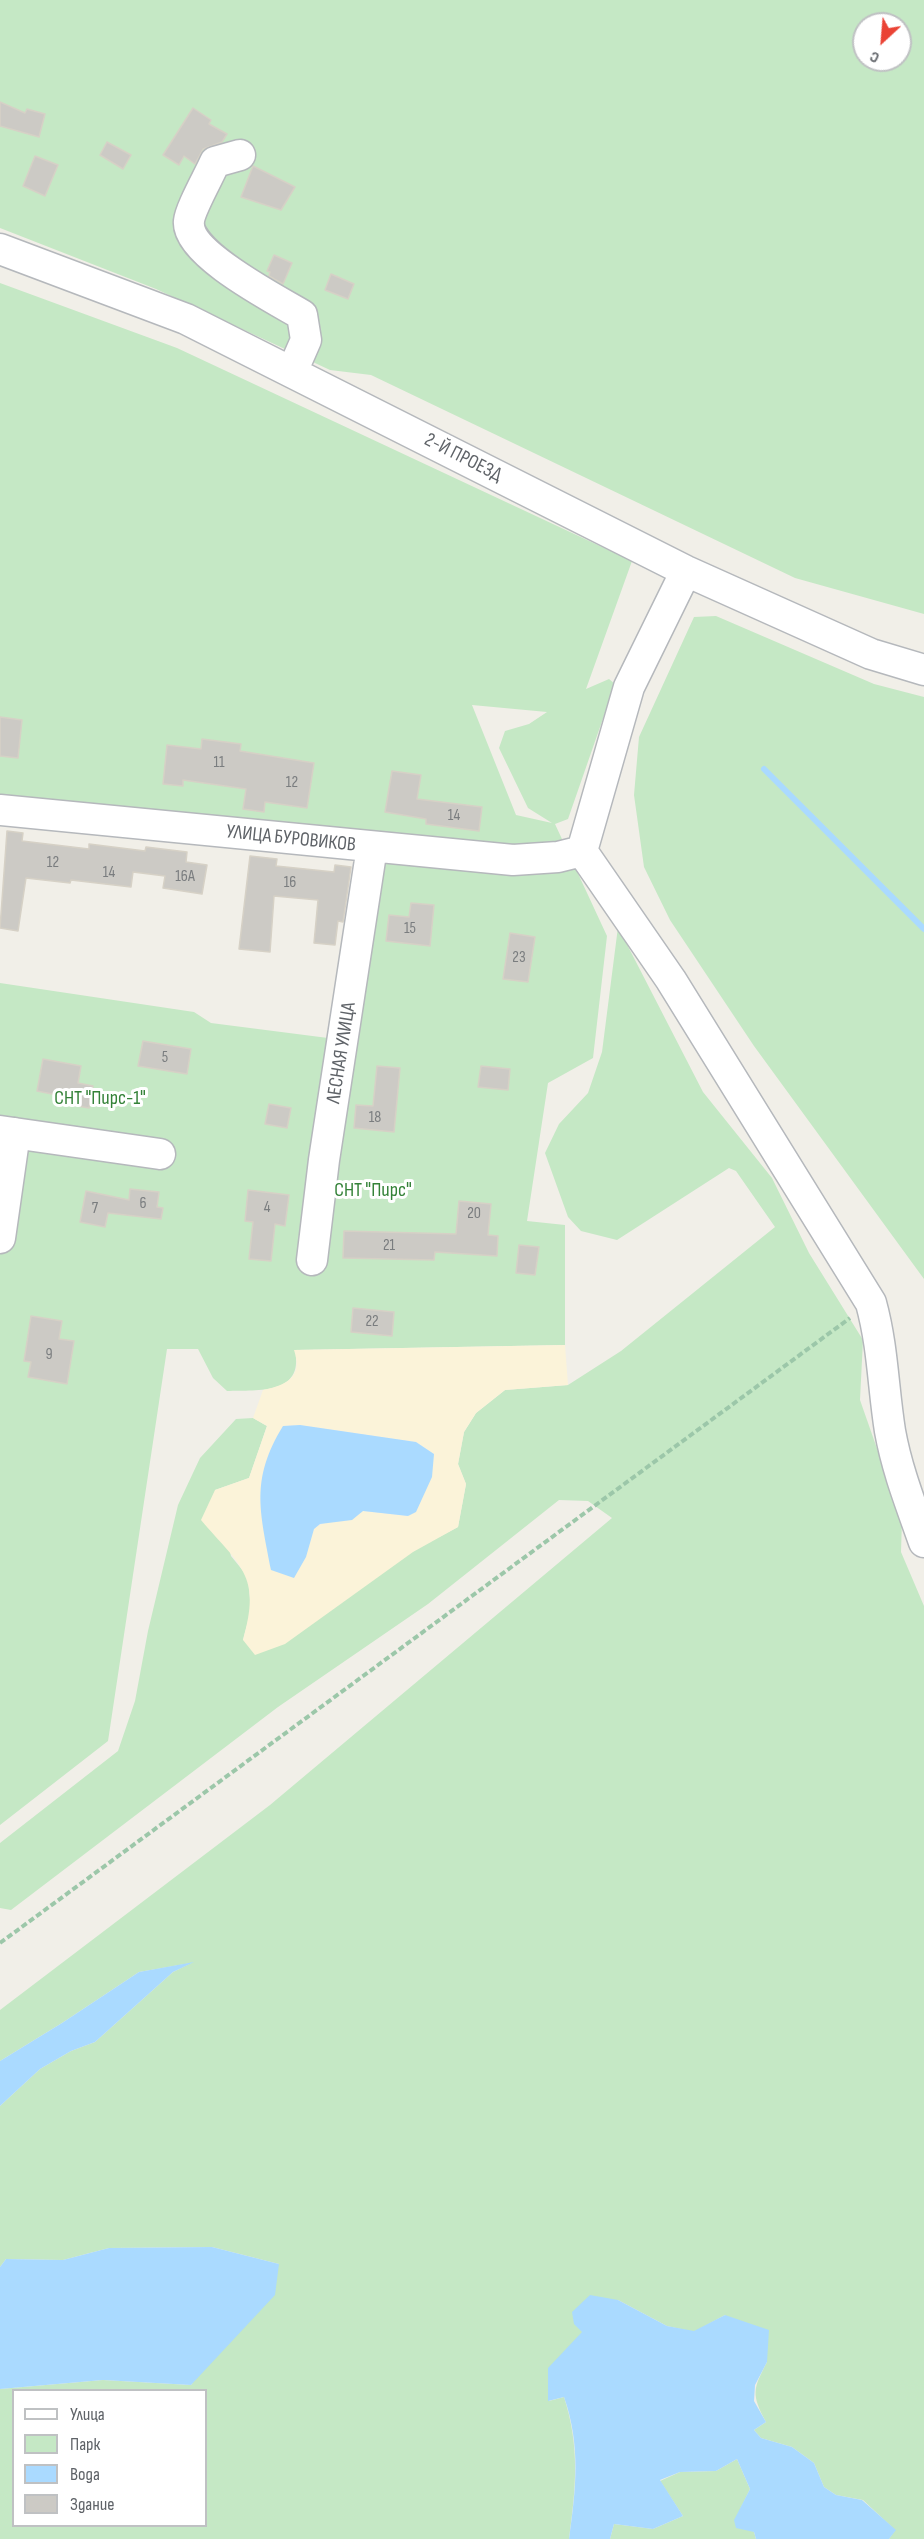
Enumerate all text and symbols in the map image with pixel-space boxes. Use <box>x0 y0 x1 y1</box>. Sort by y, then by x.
north arrow <box>852 12 912 72</box>
text: С <box>867 46 883 67</box>
street label: 2-Й ПРОЕЗД <box>420 428 506 488</box>
house number: 11 <box>213 753 225 773</box>
house number: 12 <box>286 773 298 793</box>
house number: 14 <box>448 806 460 826</box>
street label: УЛИЦА БУРОВИКОВ <box>225 820 357 858</box>
house number: 12 <box>47 853 59 873</box>
house number: 14 <box>103 863 115 883</box>
house number: 16А <box>175 867 195 887</box>
house number: 16 <box>284 873 296 893</box>
house number: 15 <box>404 919 416 939</box>
house number: 23 <box>512 948 526 968</box>
street label: ЛЕСНАЯ УЛИЦА <box>322 1001 362 1105</box>
house number: 5 <box>162 1048 168 1068</box>
park label: СНТ "Пирс-1" <box>54 1087 146 1111</box>
house number: 18 <box>369 1108 381 1128</box>
park label: СНТ "Пирс" <box>334 1179 412 1203</box>
house number: 6 <box>139 1194 147 1214</box>
house number: 4 <box>264 1198 270 1218</box>
house number: 7 <box>92 1199 98 1219</box>
house number: 20 <box>467 1204 481 1224</box>
house number: 21 <box>383 1236 395 1256</box>
house number: 22 <box>365 1312 379 1332</box>
house number: 9 <box>45 1345 53 1365</box>
legend <box>12 2389 207 2527</box>
text: Улица <box>70 2404 105 2425</box>
text: Парк <box>70 2434 100 2455</box>
text: Вода <box>70 2464 100 2485</box>
text: Здание <box>70 2494 115 2515</box>

